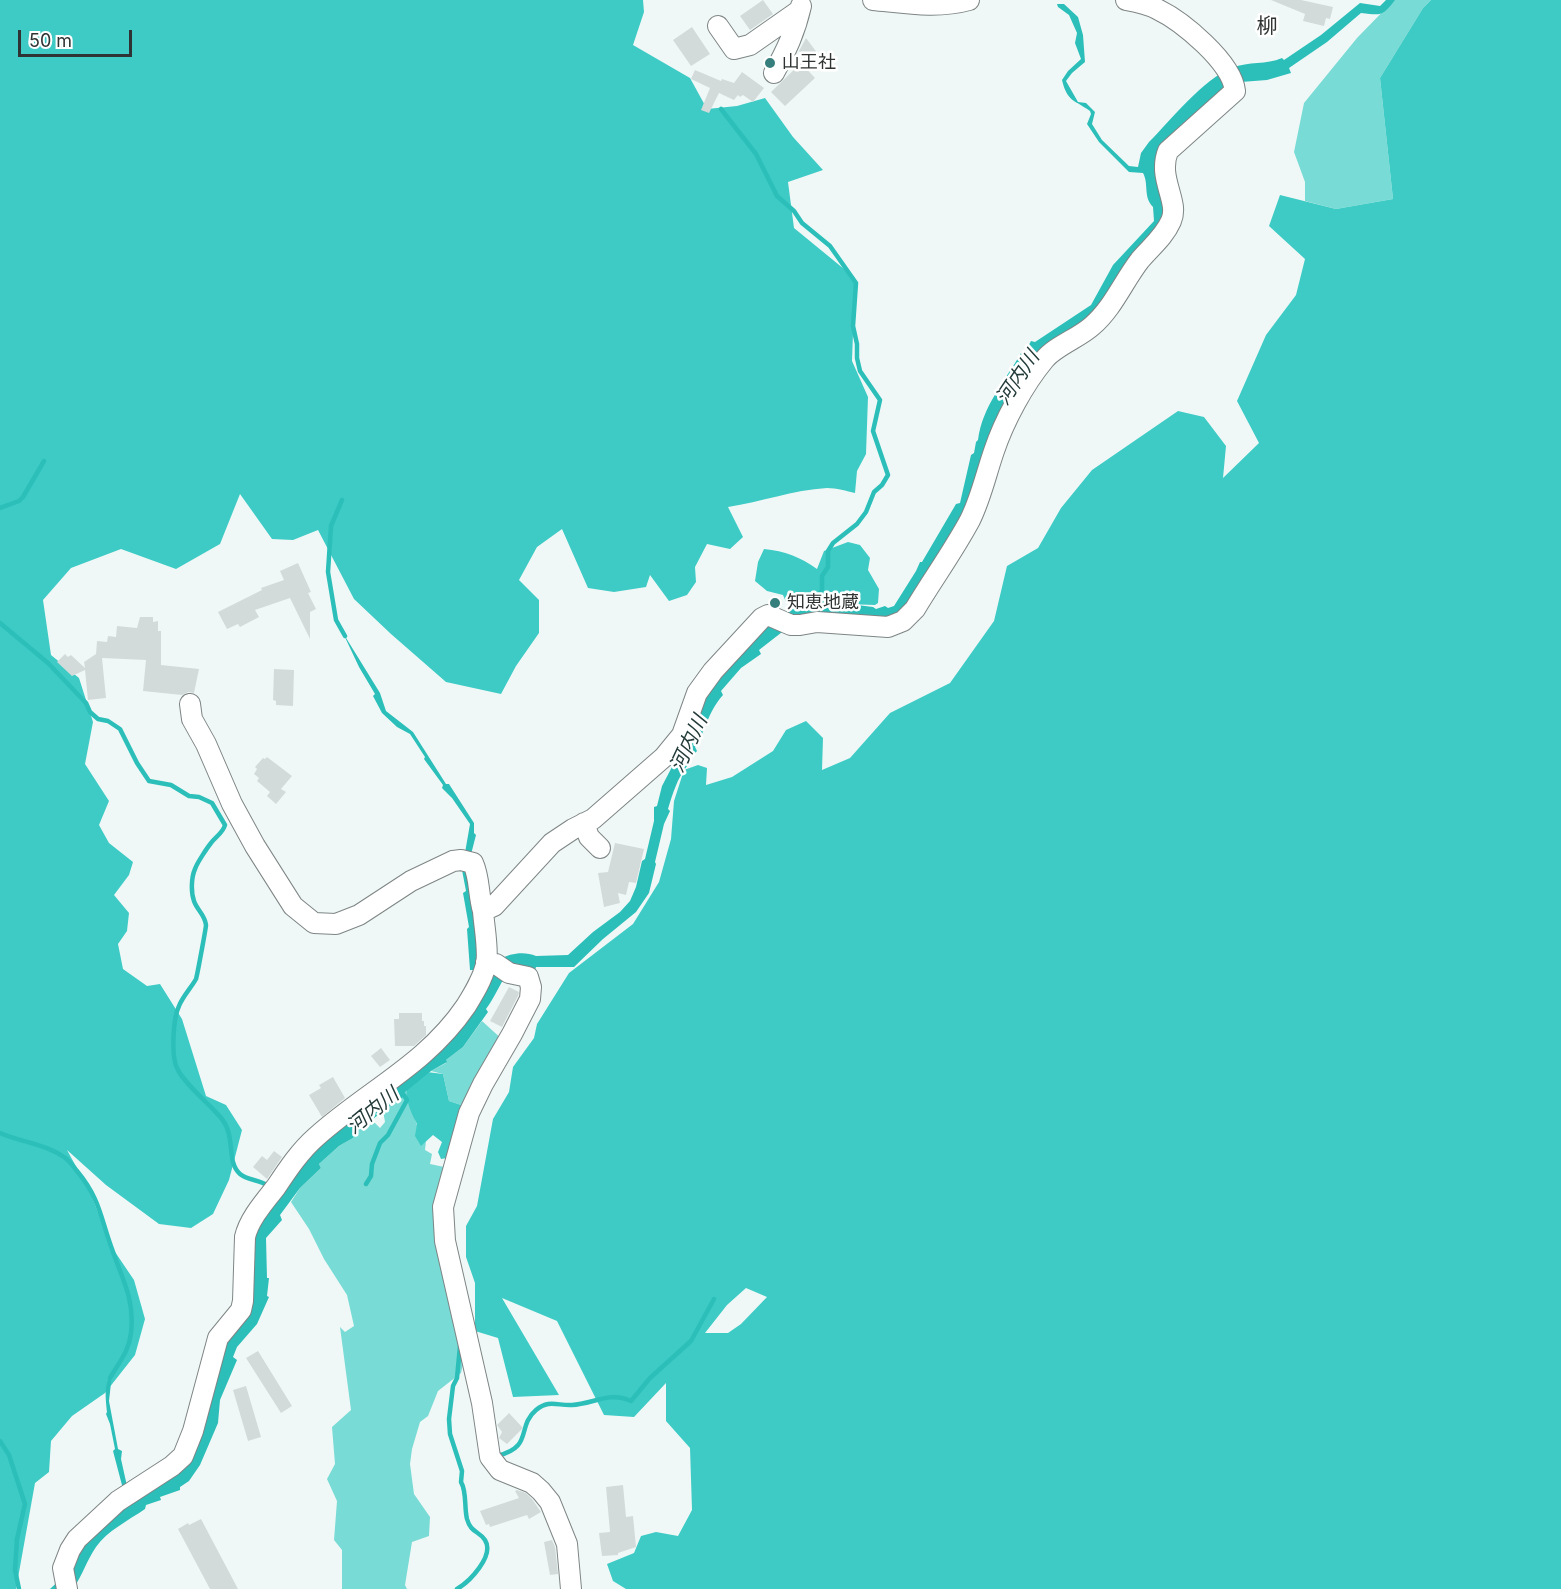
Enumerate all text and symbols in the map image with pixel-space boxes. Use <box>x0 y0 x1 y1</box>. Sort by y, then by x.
district label: 柳 <box>1257 14 1277 40</box>
scale bar <box>21 18 135 56</box>
text: 50 m <box>29 30 72 51</box>
place label: 山王社 <box>782 52 836 74</box>
marker: 山王社 <box>763 56 777 70</box>
water label: 河内川 <box>991 346 1045 410</box>
place label: 知恵地蔵 <box>787 592 859 614</box>
marker: 知恵地蔵 <box>768 596 782 610</box>
water label: 河内川 <box>665 712 713 776</box>
water label: 河内川 <box>342 1083 404 1139</box>

